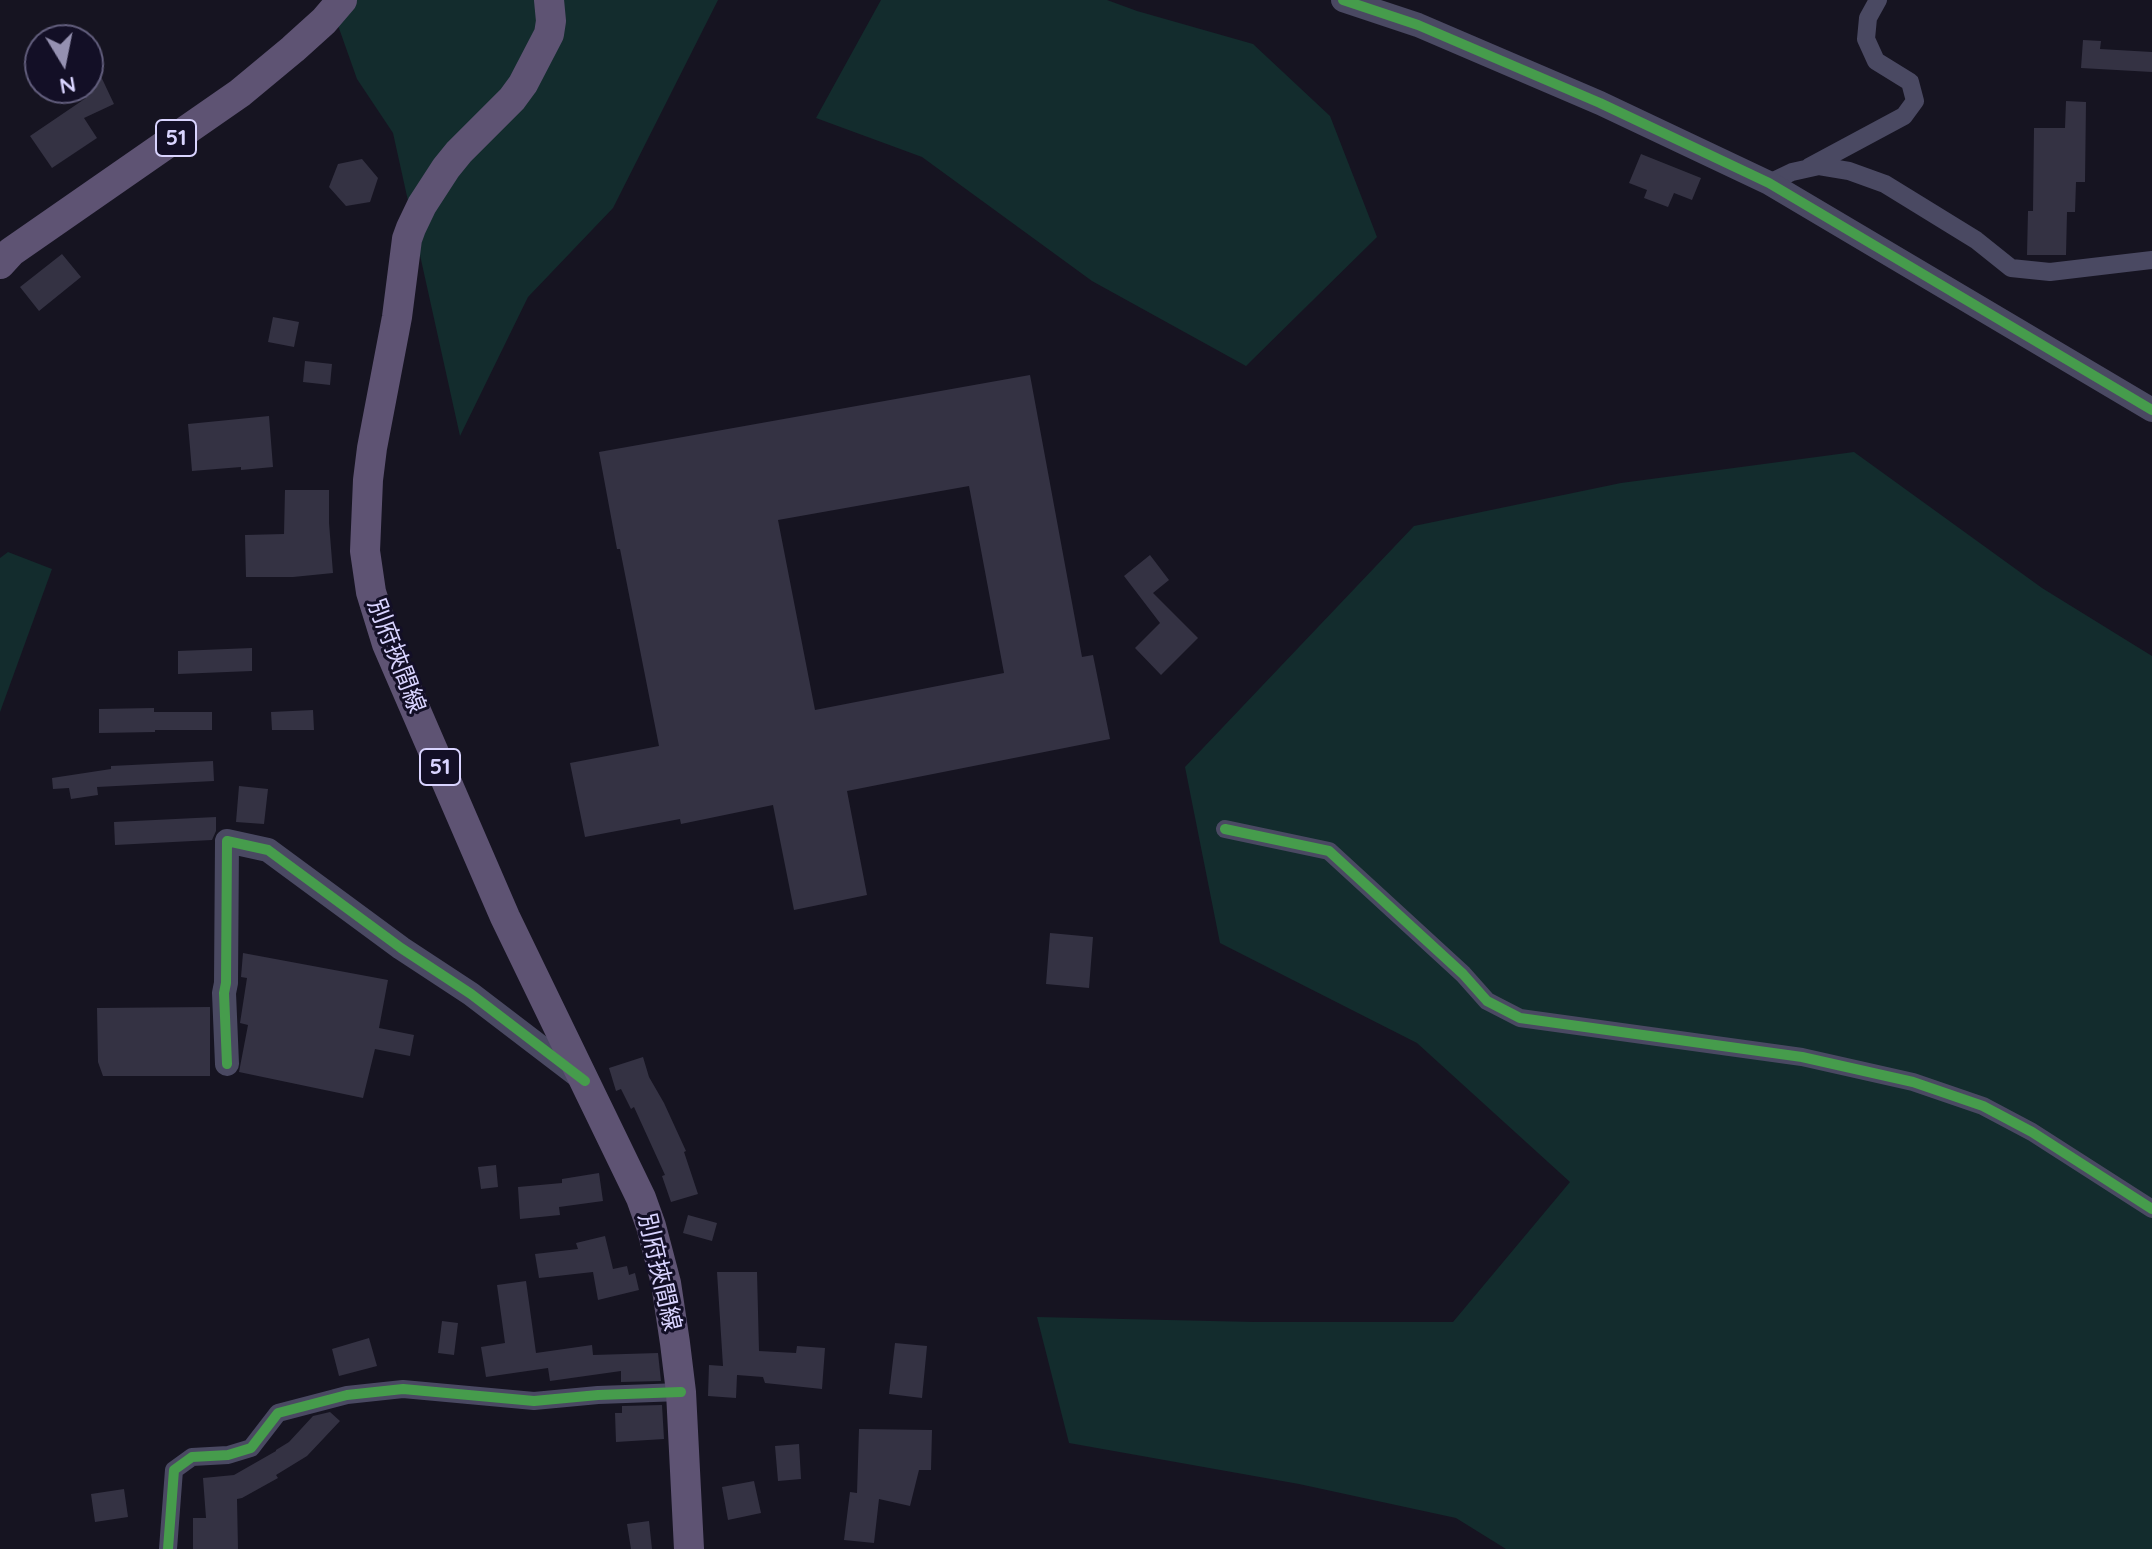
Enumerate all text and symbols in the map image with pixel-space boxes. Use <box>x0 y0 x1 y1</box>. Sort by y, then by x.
north arrow <box>24 24 104 104</box>
text: N <box>57 70 78 101</box>
road number: 51 <box>156 120 196 156</box>
street label: 別府挾間線 <box>361 595 431 717</box>
road number: 51 <box>420 749 460 785</box>
street label: 別府挾間線 <box>631 1210 687 1334</box>

